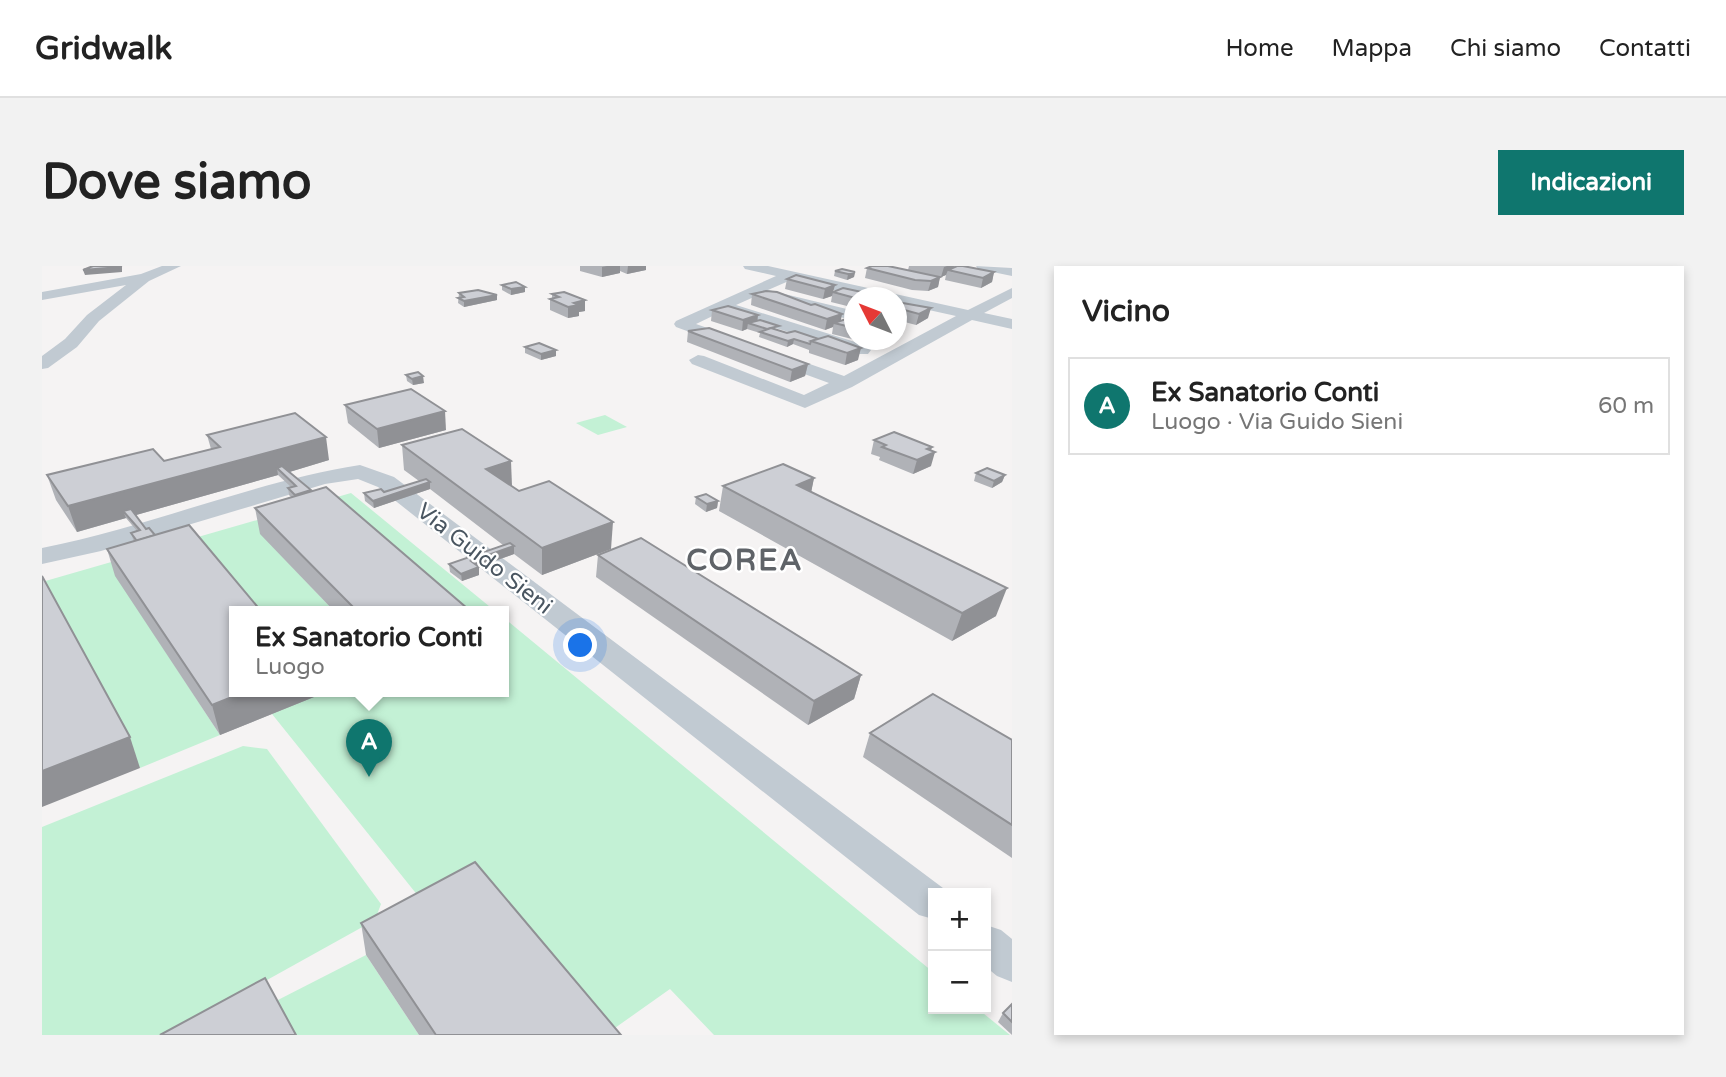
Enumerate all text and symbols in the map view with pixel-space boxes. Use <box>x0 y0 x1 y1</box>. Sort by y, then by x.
text: Gridwalk <box>35 29 172 68</box>
text: Home <box>1226 34 1294 63</box>
text: Mappa <box>1332 34 1412 63</box>
text: Chi siamo <box>1450 34 1561 63</box>
text: Contatti <box>1599 34 1691 63</box>
button: Indicazioni <box>1498 150 1684 215</box>
text: Dove siamo <box>42 153 311 212</box>
north arrow <box>844 287 907 350</box>
text: Vicino <box>1082 293 1170 330</box>
text: Ex Sanatorio Conti <box>1151 377 1379 408</box>
text: A <box>1098 392 1116 420</box>
text: 60 m <box>1598 392 1654 420</box>
text: Luogo · Via Guido Sieni <box>1151 408 1403 436</box>
street label: Via Guido Sieni <box>411 497 558 620</box>
district label: COREA <box>686 542 804 579</box>
popup <box>229 606 509 697</box>
text: Ex Sanatorio Conti <box>255 622 483 653</box>
your location <box>563 628 597 662</box>
text: Luogo <box>255 653 325 681</box>
pin: A <box>346 719 392 777</box>
map controls <box>928 888 991 1014</box>
button: + <box>928 888 991 951</box>
button: − <box>928 951 991 1014</box>

